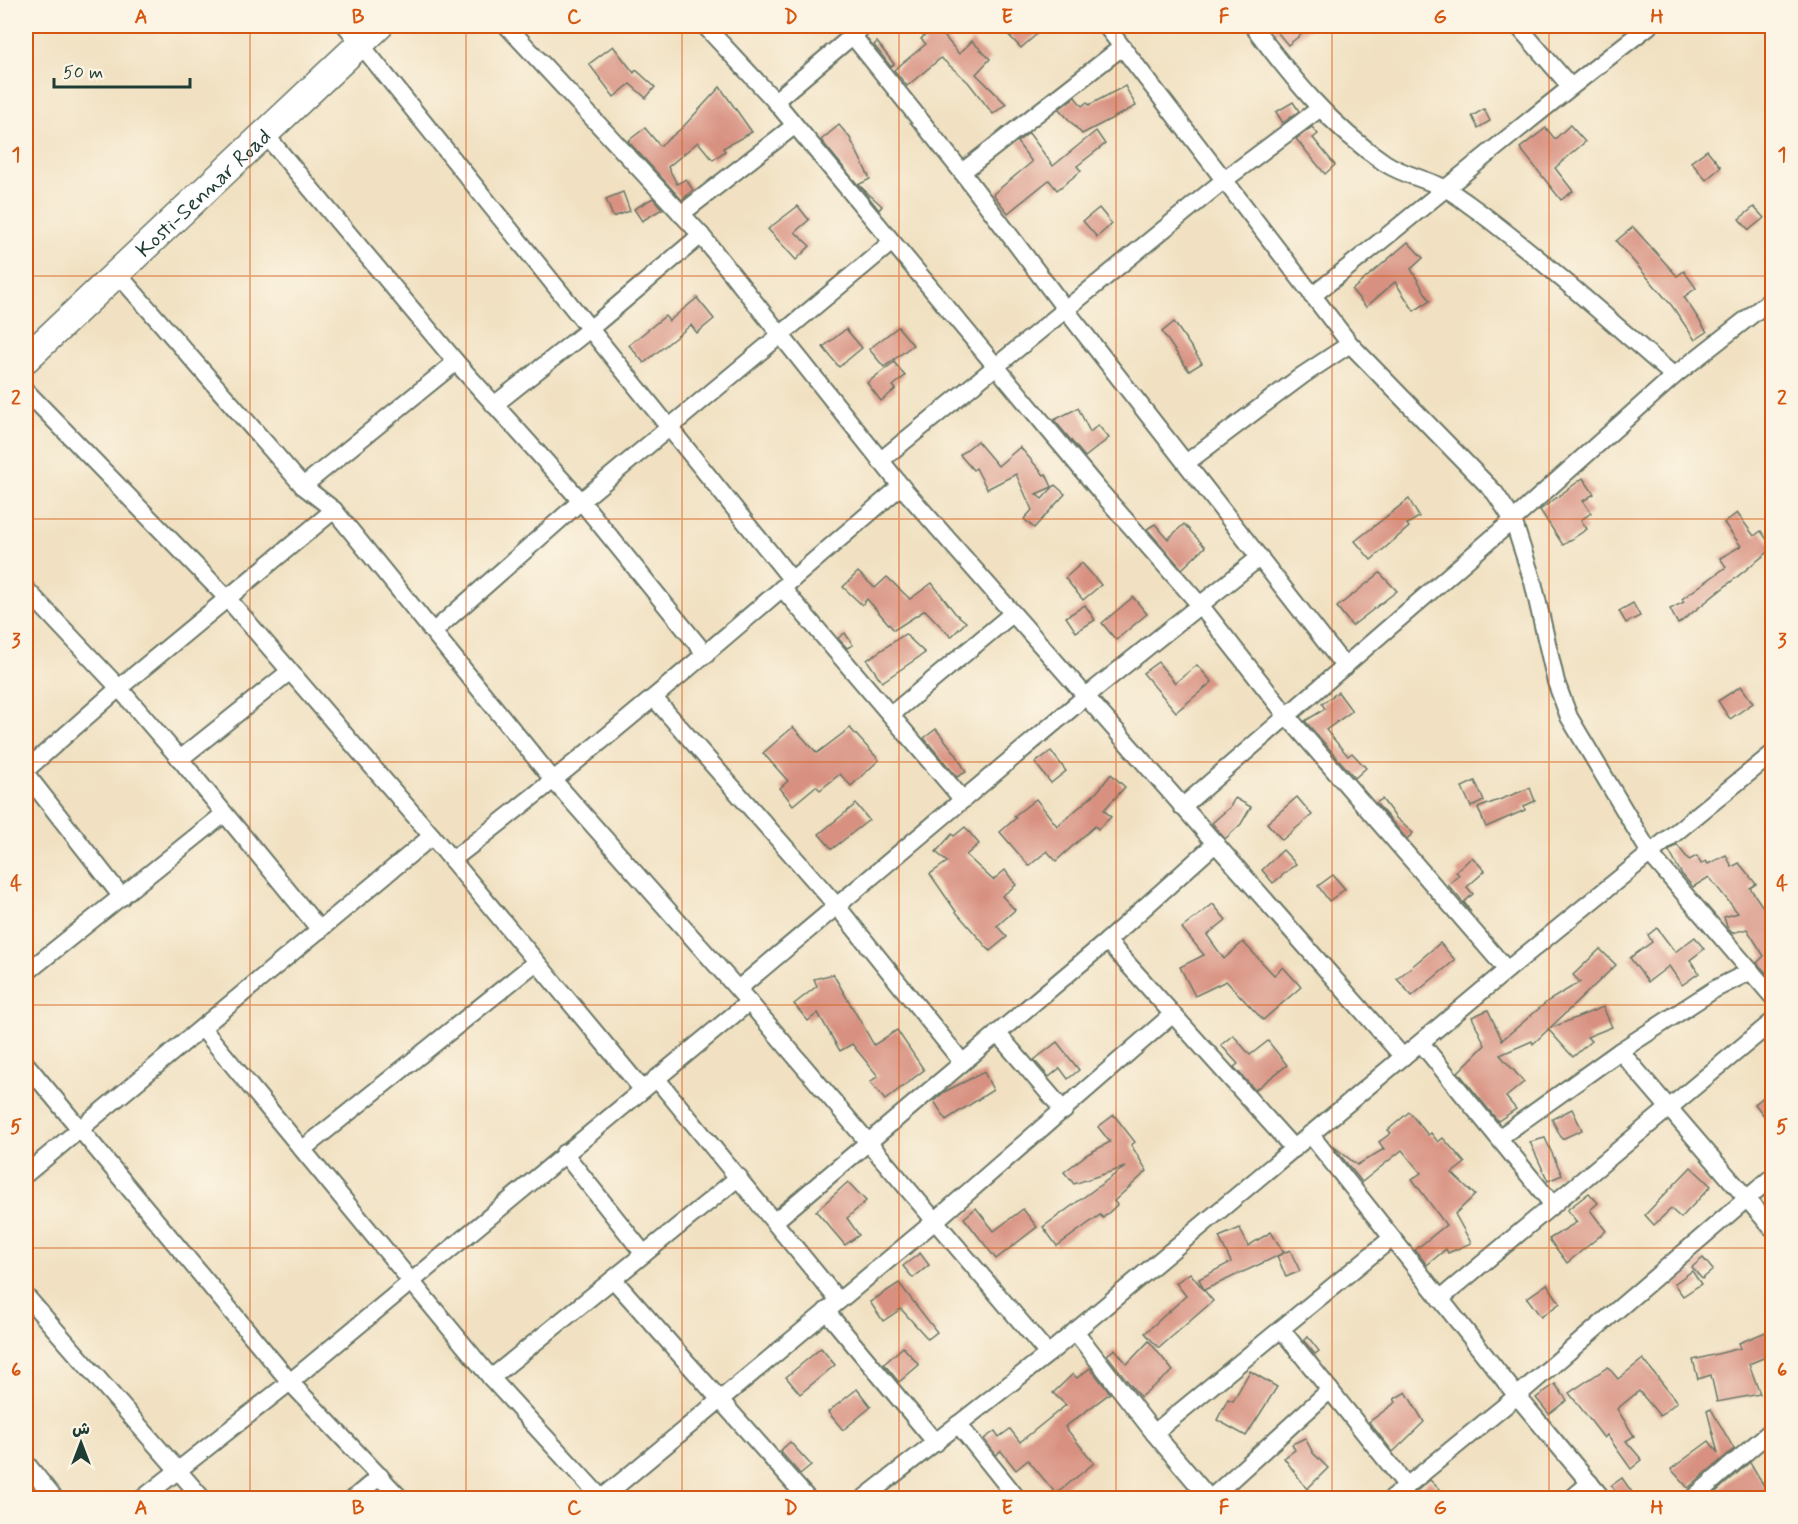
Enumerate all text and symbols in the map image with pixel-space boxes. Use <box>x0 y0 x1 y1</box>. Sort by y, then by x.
text: A <box>134 4 148 31</box>
text: B <box>352 4 365 31</box>
text: C <box>567 4 582 31</box>
text: D <box>784 4 798 31</box>
text: E <box>1001 4 1013 31</box>
text: F <box>1219 4 1230 31</box>
text: G <box>1433 4 1447 31</box>
text: H <box>1650 4 1664 31</box>
scale bar <box>54 51 190 89</box>
text: 50 m <box>63 61 103 85</box>
street label: Kosti-Sennar Road <box>131 123 278 264</box>
text: 1 <box>12 142 20 169</box>
text: 1 <box>1778 142 1786 169</box>
text: 2 <box>11 385 21 412</box>
text: 2 <box>1777 385 1787 412</box>
text: 3 <box>11 628 21 655</box>
text: 3 <box>1777 628 1787 655</box>
text: 4 <box>10 871 22 898</box>
text: 4 <box>1776 871 1788 898</box>
text: 5 <box>10 1114 22 1141</box>
text: 5 <box>1776 1114 1788 1141</box>
text: 6 <box>11 1357 21 1384</box>
text: 6 <box>1777 1357 1787 1384</box>
north arrow <box>51 1413 111 1473</box>
text: ش <box>72 1419 90 1440</box>
text: A <box>134 1495 148 1522</box>
text: B <box>352 1495 365 1522</box>
text: C <box>567 1495 582 1522</box>
text: D <box>784 1495 798 1522</box>
text: E <box>1001 1495 1013 1522</box>
text: F <box>1219 1495 1230 1522</box>
text: G <box>1433 1495 1447 1522</box>
text: H <box>1650 1495 1664 1522</box>

